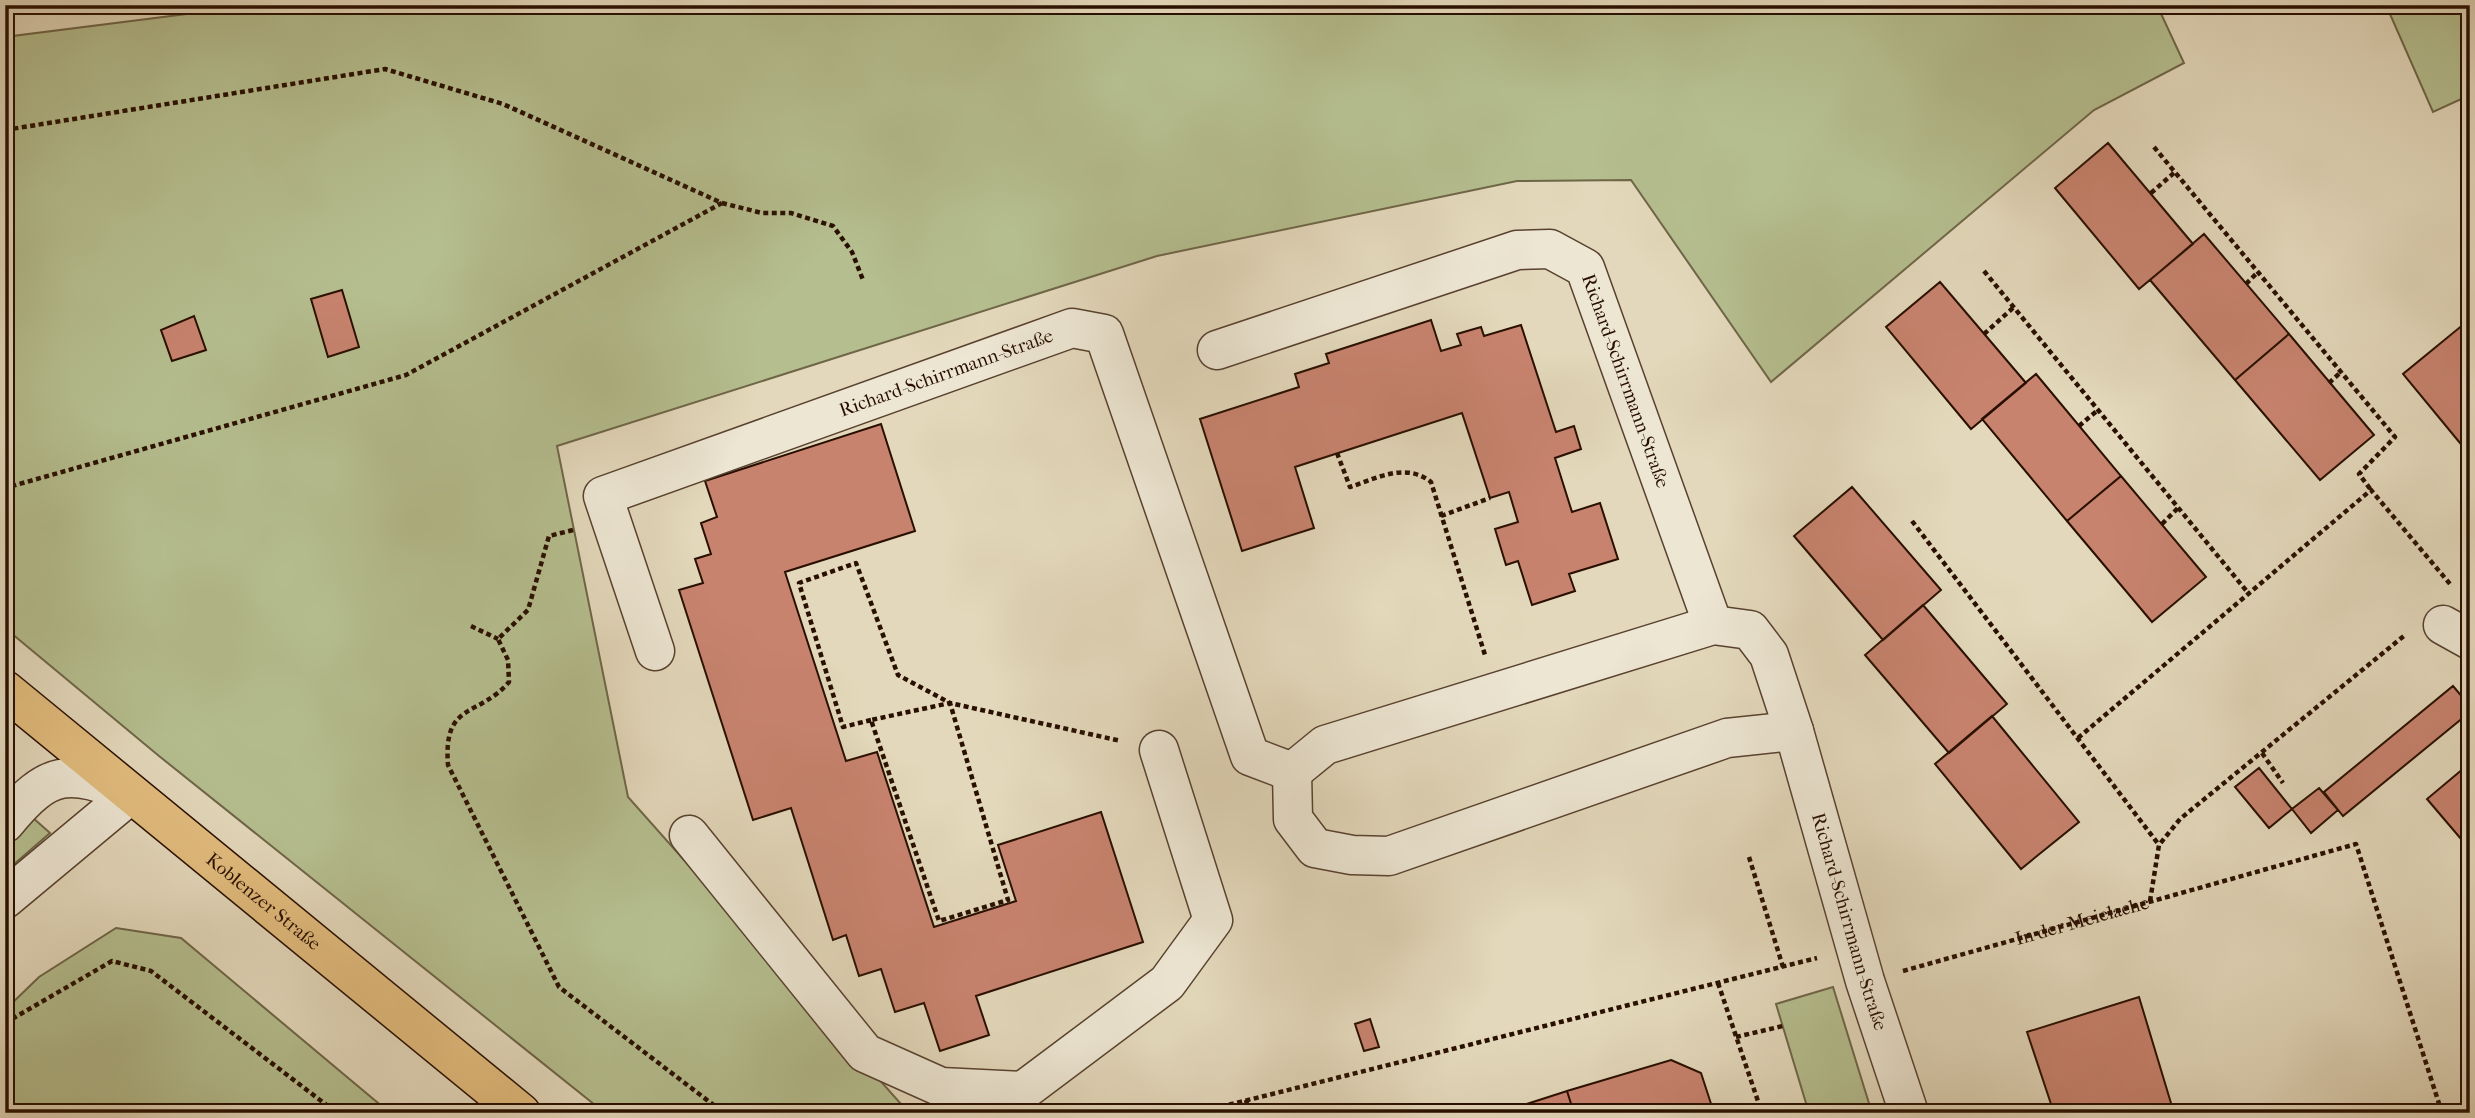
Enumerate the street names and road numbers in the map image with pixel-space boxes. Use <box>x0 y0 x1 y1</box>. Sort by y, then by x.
street label: Richard-Schirrmann-Straße <box>1577 271 1674 491</box>
street label: Richard-Schirrmann-Straße <box>836 325 1056 422</box>
street label: Richard-Schirrmann-Straße <box>1807 810 1892 1033</box>
street label: Koblenzer Straße <box>202 848 325 955</box>
street label: In der Meielache <box>2013 892 2152 950</box>

